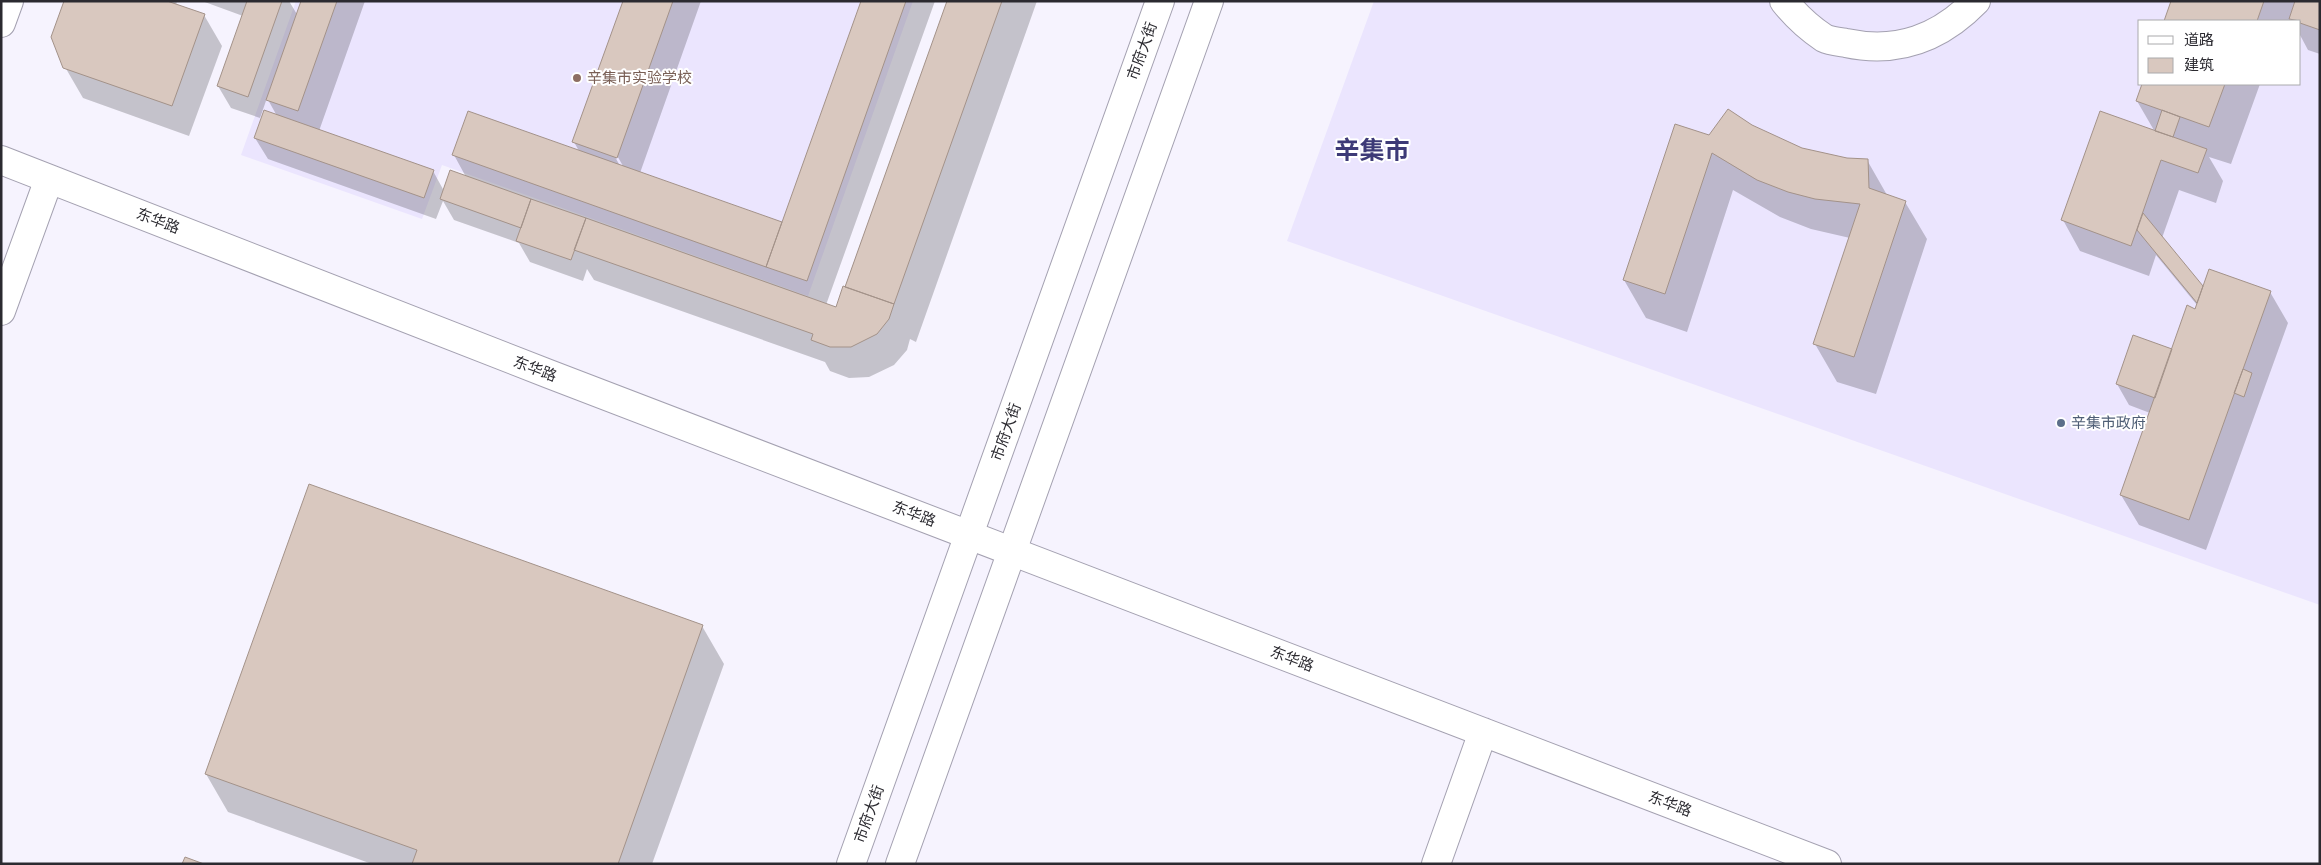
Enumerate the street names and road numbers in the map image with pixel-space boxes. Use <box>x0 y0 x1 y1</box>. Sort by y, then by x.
street label: 市府大街 <box>1122 19 1162 83</box>
street label: 东华路 <box>133 204 183 238</box>
street label: 东华路 <box>510 352 560 386</box>
street label: 市府大街 <box>986 400 1026 464</box>
street label: 东华路 <box>889 497 939 531</box>
street label: 东华路 <box>1267 642 1317 676</box>
street label: 市府大街 <box>849 782 889 846</box>
street label: 东华路 <box>1645 787 1695 821</box>

